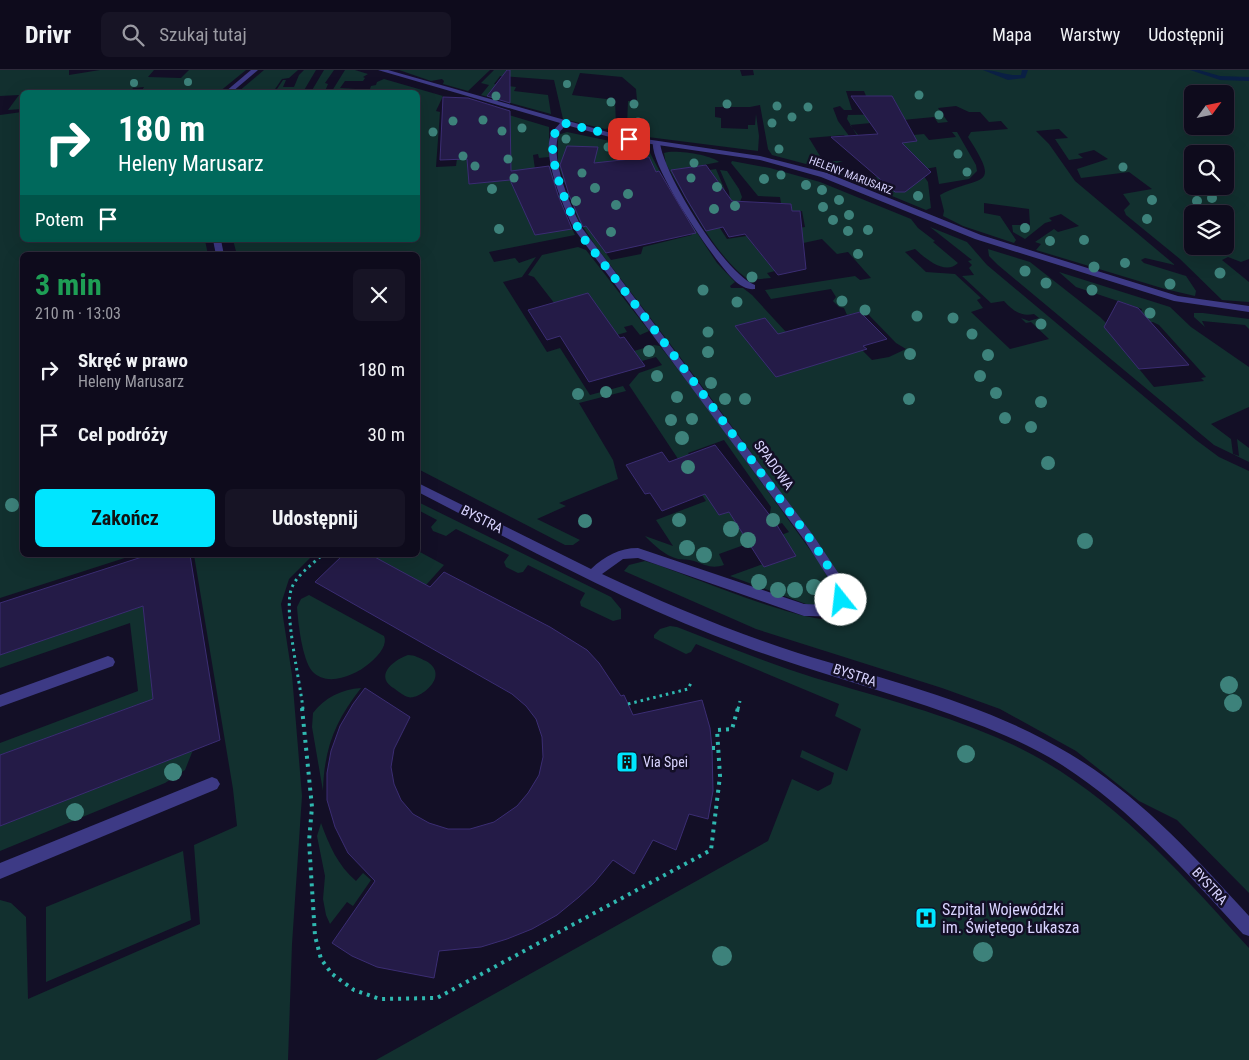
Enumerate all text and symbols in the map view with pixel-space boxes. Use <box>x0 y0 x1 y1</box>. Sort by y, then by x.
search box <box>101 12 451 57</box>
text: Drivr <box>25 21 71 49</box>
icon: search <box>119 21 147 49</box>
text: Szukaj tutaj <box>159 23 247 46</box>
text: Mapa <box>992 24 1032 45</box>
text: Warstwy <box>1060 24 1120 45</box>
text: Udostępnij <box>1148 24 1224 45</box>
north arrow <box>1184 85 1234 135</box>
map controls <box>1184 85 1234 255</box>
text: 180 m <box>118 109 205 150</box>
icon: right <box>35 110 100 175</box>
pin <box>608 118 650 160</box>
icon: arrive <box>615 125 643 153</box>
button: search <box>1184 145 1234 195</box>
text: Heleny Marusarz <box>118 151 264 176</box>
street label: HELENY MARUSARZ <box>807 154 895 197</box>
icon: arrive <box>94 205 122 233</box>
button: layers <box>1184 205 1234 255</box>
text: Potem <box>35 208 84 231</box>
text: 3 min <box>35 267 102 302</box>
button: close <box>353 269 405 321</box>
text: 210 m · 13:03 <box>35 304 121 323</box>
text: Skręć w prawo <box>78 349 188 372</box>
icon: right <box>35 356 63 384</box>
text: 180 m <box>358 358 405 381</box>
text: Heleny Marusarz <box>78 372 184 391</box>
icon: arrive <box>35 421 63 449</box>
text: Cel podróży <box>78 423 168 446</box>
text: 30 m <box>368 423 405 446</box>
street label: SPADOWA <box>751 437 797 493</box>
button: Zakończ <box>35 489 215 547</box>
button: Udostępnij <box>225 489 405 547</box>
street label: BYSTRA <box>459 502 505 536</box>
position arrow <box>814 573 866 625</box>
street label: BYSTRA <box>831 661 879 689</box>
building icon: Via Spei <box>615 750 639 774</box>
place label: Via Spei <box>643 754 688 770</box>
street label: BYSTRA <box>1189 864 1231 908</box>
place label: Szpital Wojewódzki im. Świętego Łukasza <box>942 900 1080 937</box>
hospital icon: Szpital Wojewódzki im. Świętego Łukasza <box>914 906 938 930</box>

